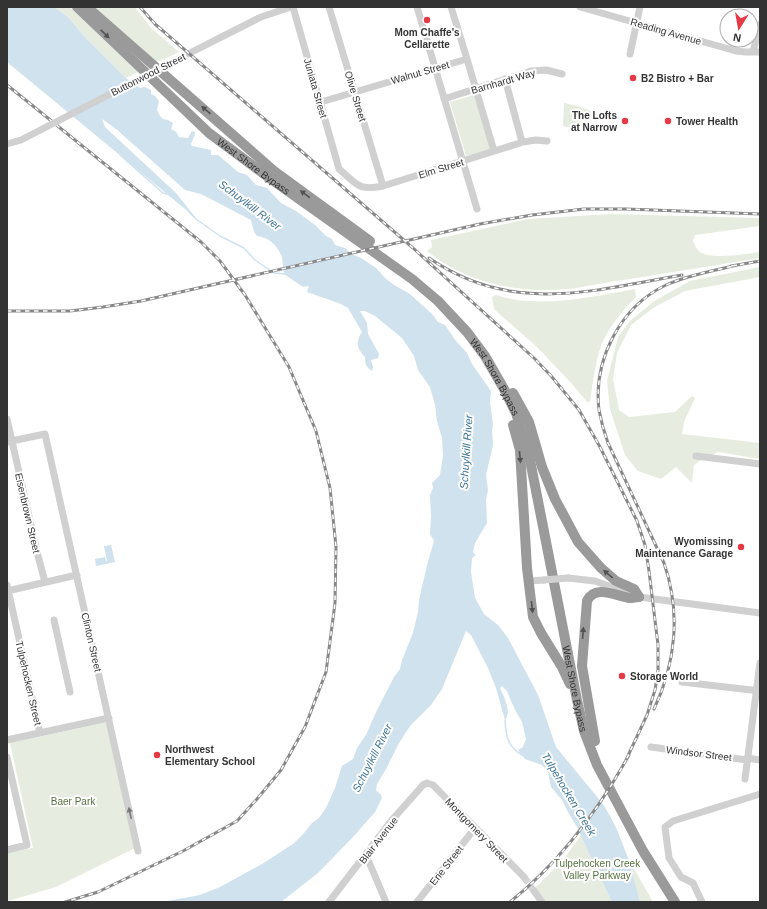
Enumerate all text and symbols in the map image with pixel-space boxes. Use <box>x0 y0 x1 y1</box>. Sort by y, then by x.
north arrow <box>719 8 759 48</box>
marker: Mom Chaffe's Cellarette <box>422 15 432 25</box>
street label: Reading Avenue <box>629 16 703 47</box>
place label: Mom Chaffe's Cellarette <box>394 27 460 50</box>
one-way arrow <box>100 29 110 39</box>
text: N <box>732 31 742 44</box>
street label: Buttonwood Street <box>109 51 188 98</box>
street label: Juniata Street <box>302 57 329 120</box>
street label: Walnut Street <box>390 59 451 86</box>
street label: Barnhardt Way <box>470 67 537 96</box>
street label: Olive Street <box>343 70 368 123</box>
marker: B2 Bistro + Bar <box>628 73 638 83</box>
place label: B2 Bistro + Bar <box>641 73 714 84</box>
one-way arrow <box>200 106 211 115</box>
place label: The Lofts at Narrow <box>571 110 617 133</box>
marker: The Lofts at Narrow <box>620 116 630 126</box>
marker: Tower Health <box>663 116 673 126</box>
place label: Tower Health <box>676 116 738 127</box>
street label: West Shore Bypass <box>215 136 292 197</box>
street label: Elm Street <box>417 156 465 181</box>
water label: Schuylkill River <box>217 178 284 233</box>
one-way arrow <box>300 189 311 198</box>
street label: West Shore Bypass <box>468 336 521 417</box>
water label: Schuylkill River <box>457 413 475 490</box>
one-way arrow <box>517 451 524 463</box>
street label: Eisenbrown Street <box>13 472 42 554</box>
place label: Wyomissing Maintenance Garage <box>635 536 733 559</box>
marker: Wyomissing Maintenance Garage <box>736 542 746 552</box>
one-way arrow <box>603 570 613 579</box>
one-way arrow <box>529 601 535 613</box>
street label: Clinton Street <box>79 611 104 673</box>
one-way arrow <box>580 627 587 639</box>
street label: Tulpehocken Street <box>13 640 44 727</box>
street label: West Shore Bypass <box>560 645 589 733</box>
marker: Storage World <box>617 671 627 681</box>
place label: Storage World <box>630 671 698 682</box>
water label: Schuylkill River <box>350 721 395 794</box>
place label: Northwest Elementary School <box>165 744 255 767</box>
street label: Windsor Street <box>665 744 733 763</box>
marker: Northwest Elementary School <box>152 750 162 760</box>
water label: Tulpehocken Creek <box>540 750 599 838</box>
park label: Baer Park <box>51 796 96 807</box>
street label: Montgomery Street <box>443 796 510 865</box>
one-way arrow <box>127 807 133 819</box>
street label: Blair Avenue <box>357 815 400 866</box>
street label: Erie Street <box>428 843 465 887</box>
park label: Tulpehocken Creek Valley Parkway <box>554 858 641 881</box>

